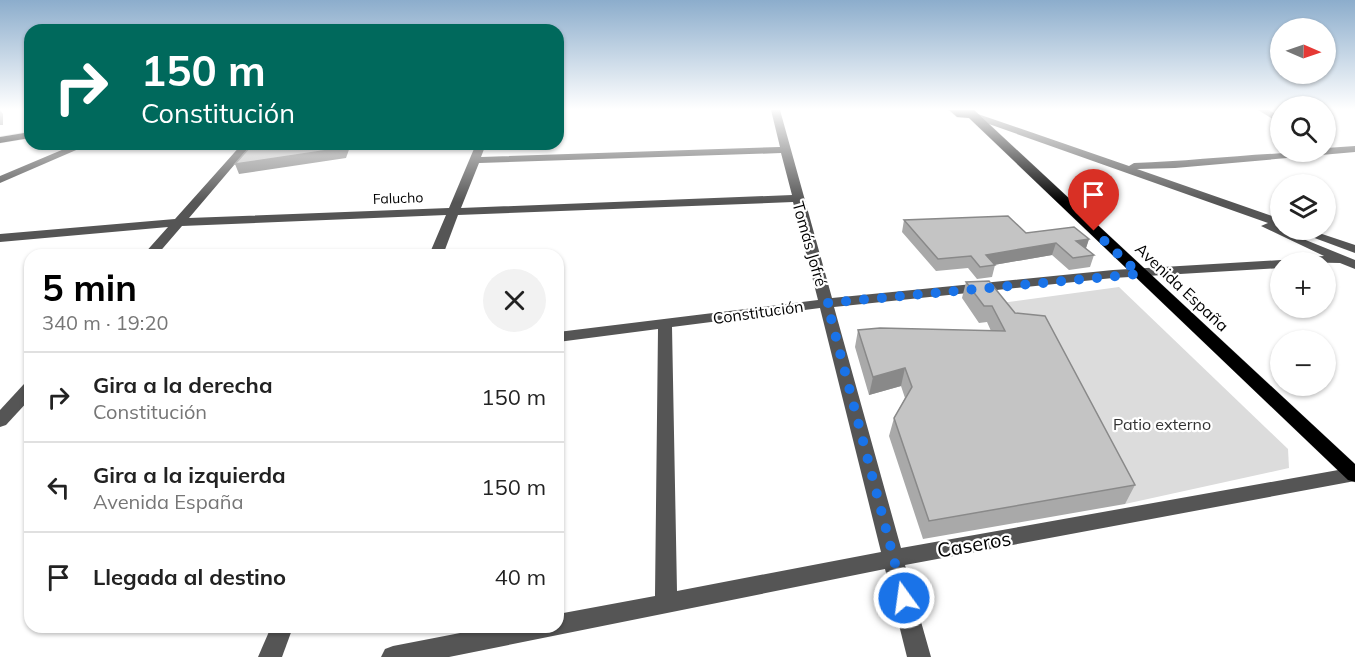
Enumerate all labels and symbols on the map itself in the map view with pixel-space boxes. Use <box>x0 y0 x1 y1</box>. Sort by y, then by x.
north arrow <box>1270 18 1336 84</box>
pin <box>1068 169 1119 231</box>
street label: Falucho <box>372 188 424 208</box>
street label: Tomás Jofré <box>788 199 832 289</box>
street label: Avenida España <box>1131 239 1233 335</box>
street label: Constitución <box>711 296 805 328</box>
park label: Patio externo <box>1113 414 1211 434</box>
street label: Caseros <box>935 525 1013 563</box>
position arrow <box>872 566 936 630</box>

